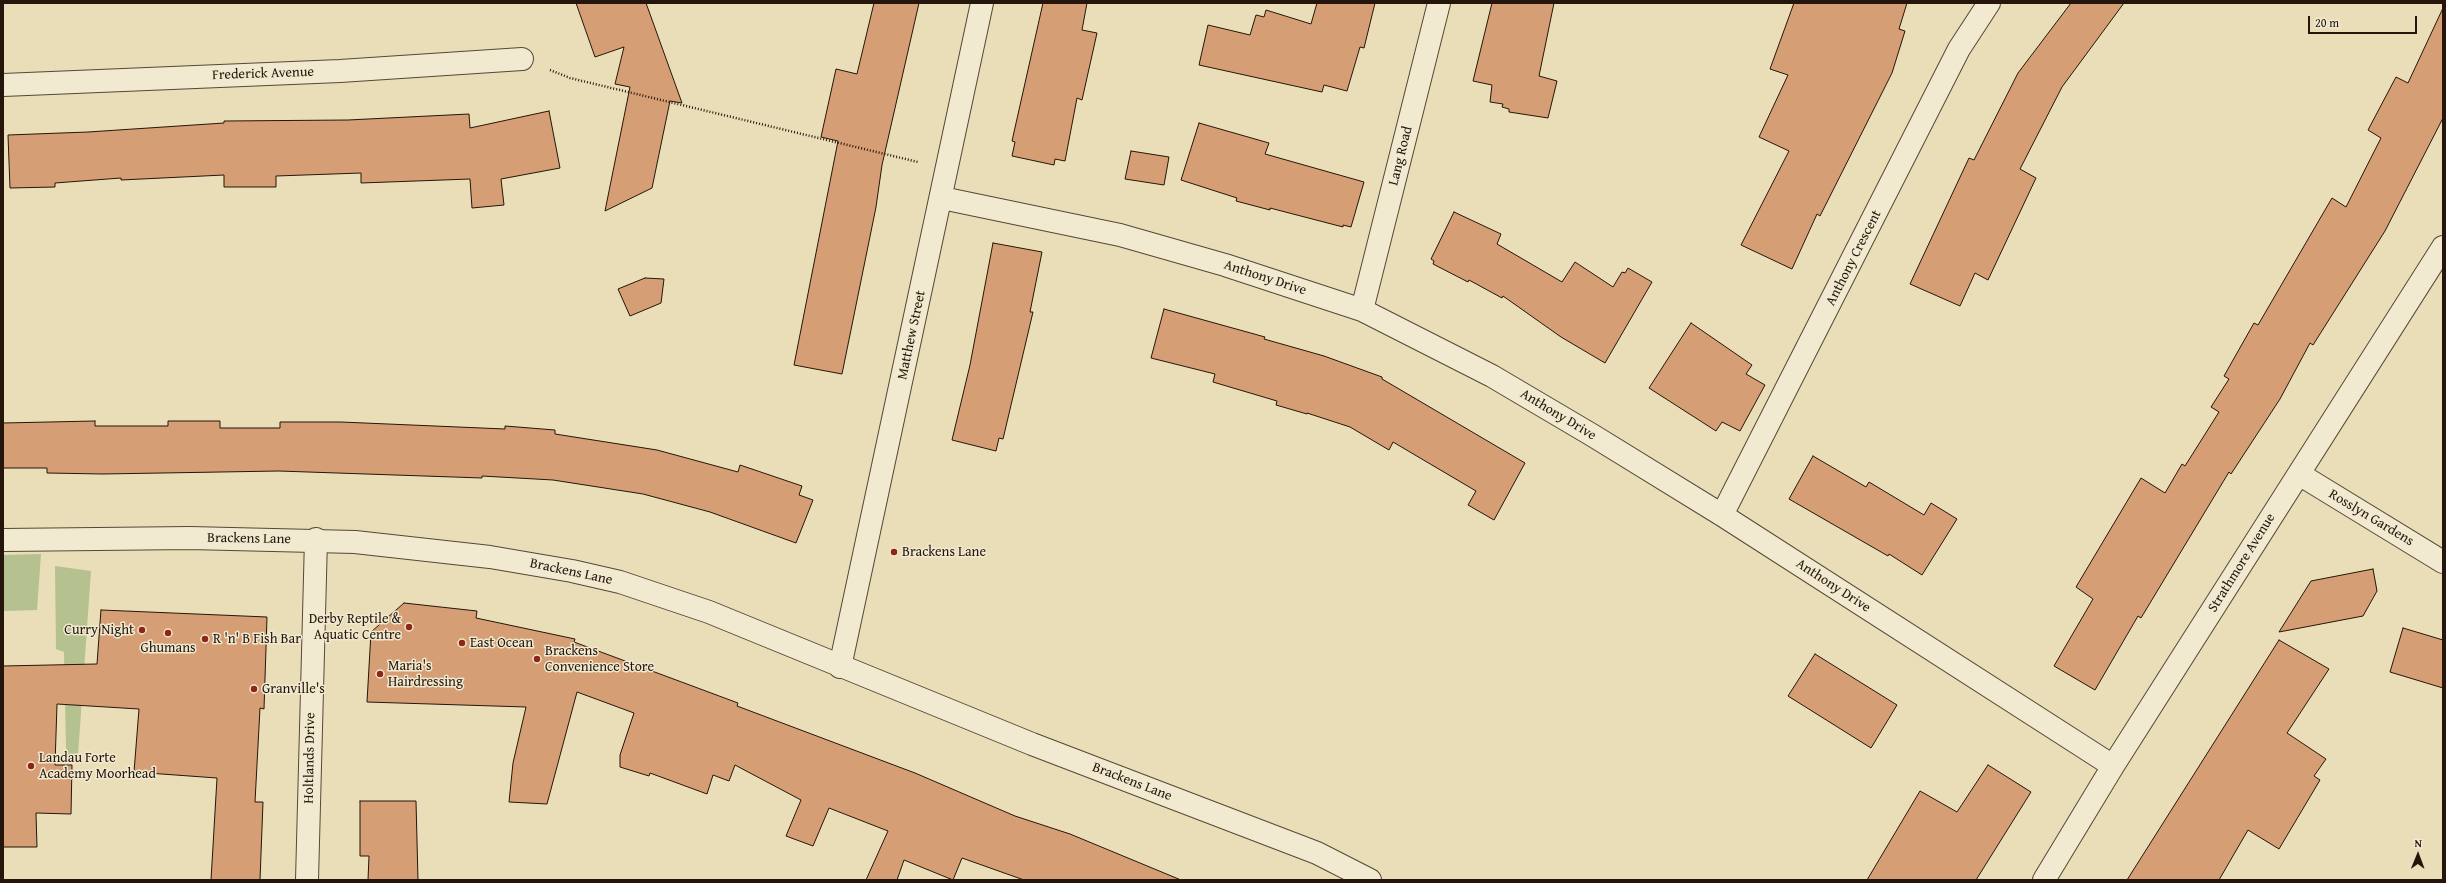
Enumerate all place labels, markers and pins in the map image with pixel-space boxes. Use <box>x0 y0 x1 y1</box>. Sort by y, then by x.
place label: Brackens Lane <box>902 544 986 560</box>
marker: Brackens Lane <box>889 547 899 557</box>
place label: Derby Reptile & Aquatic Centre <box>309 611 401 644</box>
place label: Curry Night <box>64 622 134 638</box>
marker: Derby Reptile & Aquatic Centre <box>404 622 414 632</box>
marker: Curry Night <box>137 625 147 635</box>
marker: Ghumans <box>163 628 173 638</box>
place label: R 'n' B Fish Bar <box>213 631 301 647</box>
marker: R 'n' B Fish Bar <box>200 634 210 644</box>
place label: East Ocean <box>470 635 533 651</box>
marker: East Ocean <box>457 638 467 648</box>
place label: Ghumans <box>140 640 196 656</box>
place label: Brackens Convenience Store <box>545 643 654 676</box>
marker: Brackens Convenience Store <box>532 654 542 664</box>
place label: Maria's Hairdressing <box>388 658 463 690</box>
marker: Maria's Hairdressing <box>375 669 385 679</box>
place label: Granville's <box>262 681 325 697</box>
marker: Granville's <box>249 684 259 694</box>
place label: Landau Forte Academy Moorhead <box>39 750 156 782</box>
marker: Landau Forte Academy Moorhead <box>26 761 36 771</box>

